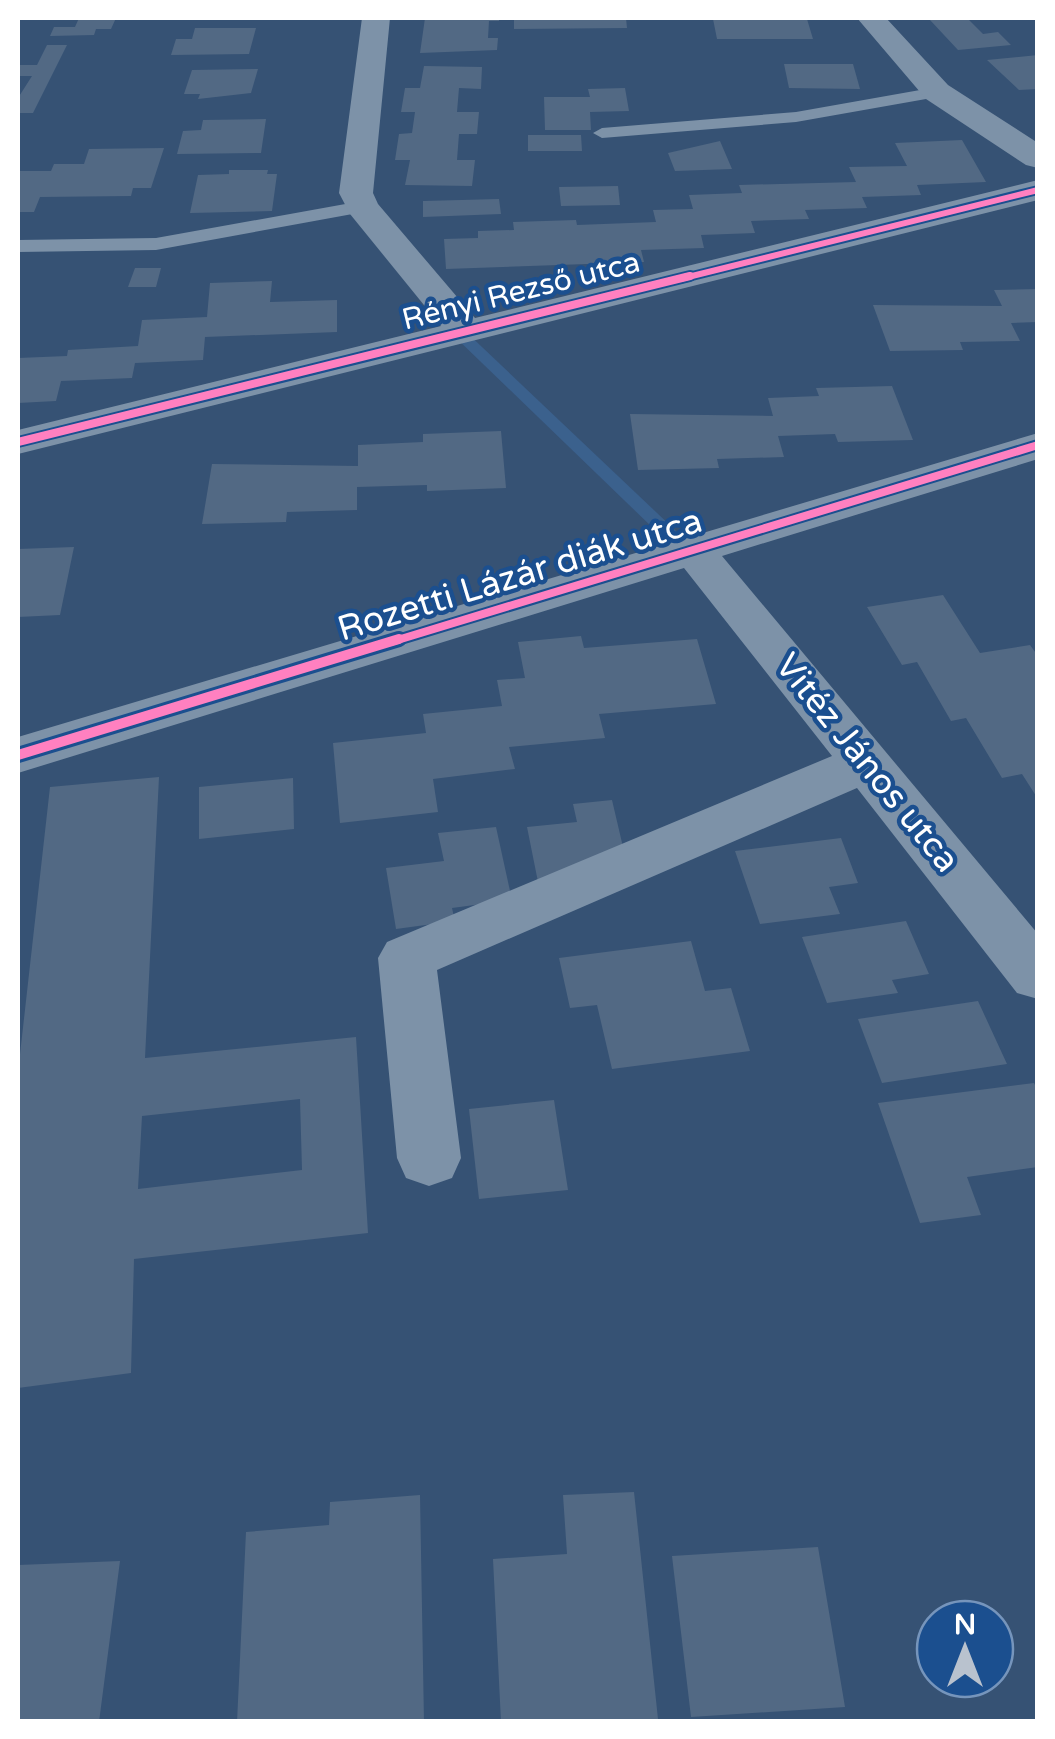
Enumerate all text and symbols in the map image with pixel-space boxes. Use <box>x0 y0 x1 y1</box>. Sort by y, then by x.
street label: Rényi Rezső utca <box>398 244 644 338</box>
street label: Rozetti Lázár diák utca <box>333 500 707 650</box>
street label: Vitéz János utca <box>766 645 968 881</box>
north arrow <box>915 1599 1015 1699</box>
text: N <box>954 1608 976 1642</box>

